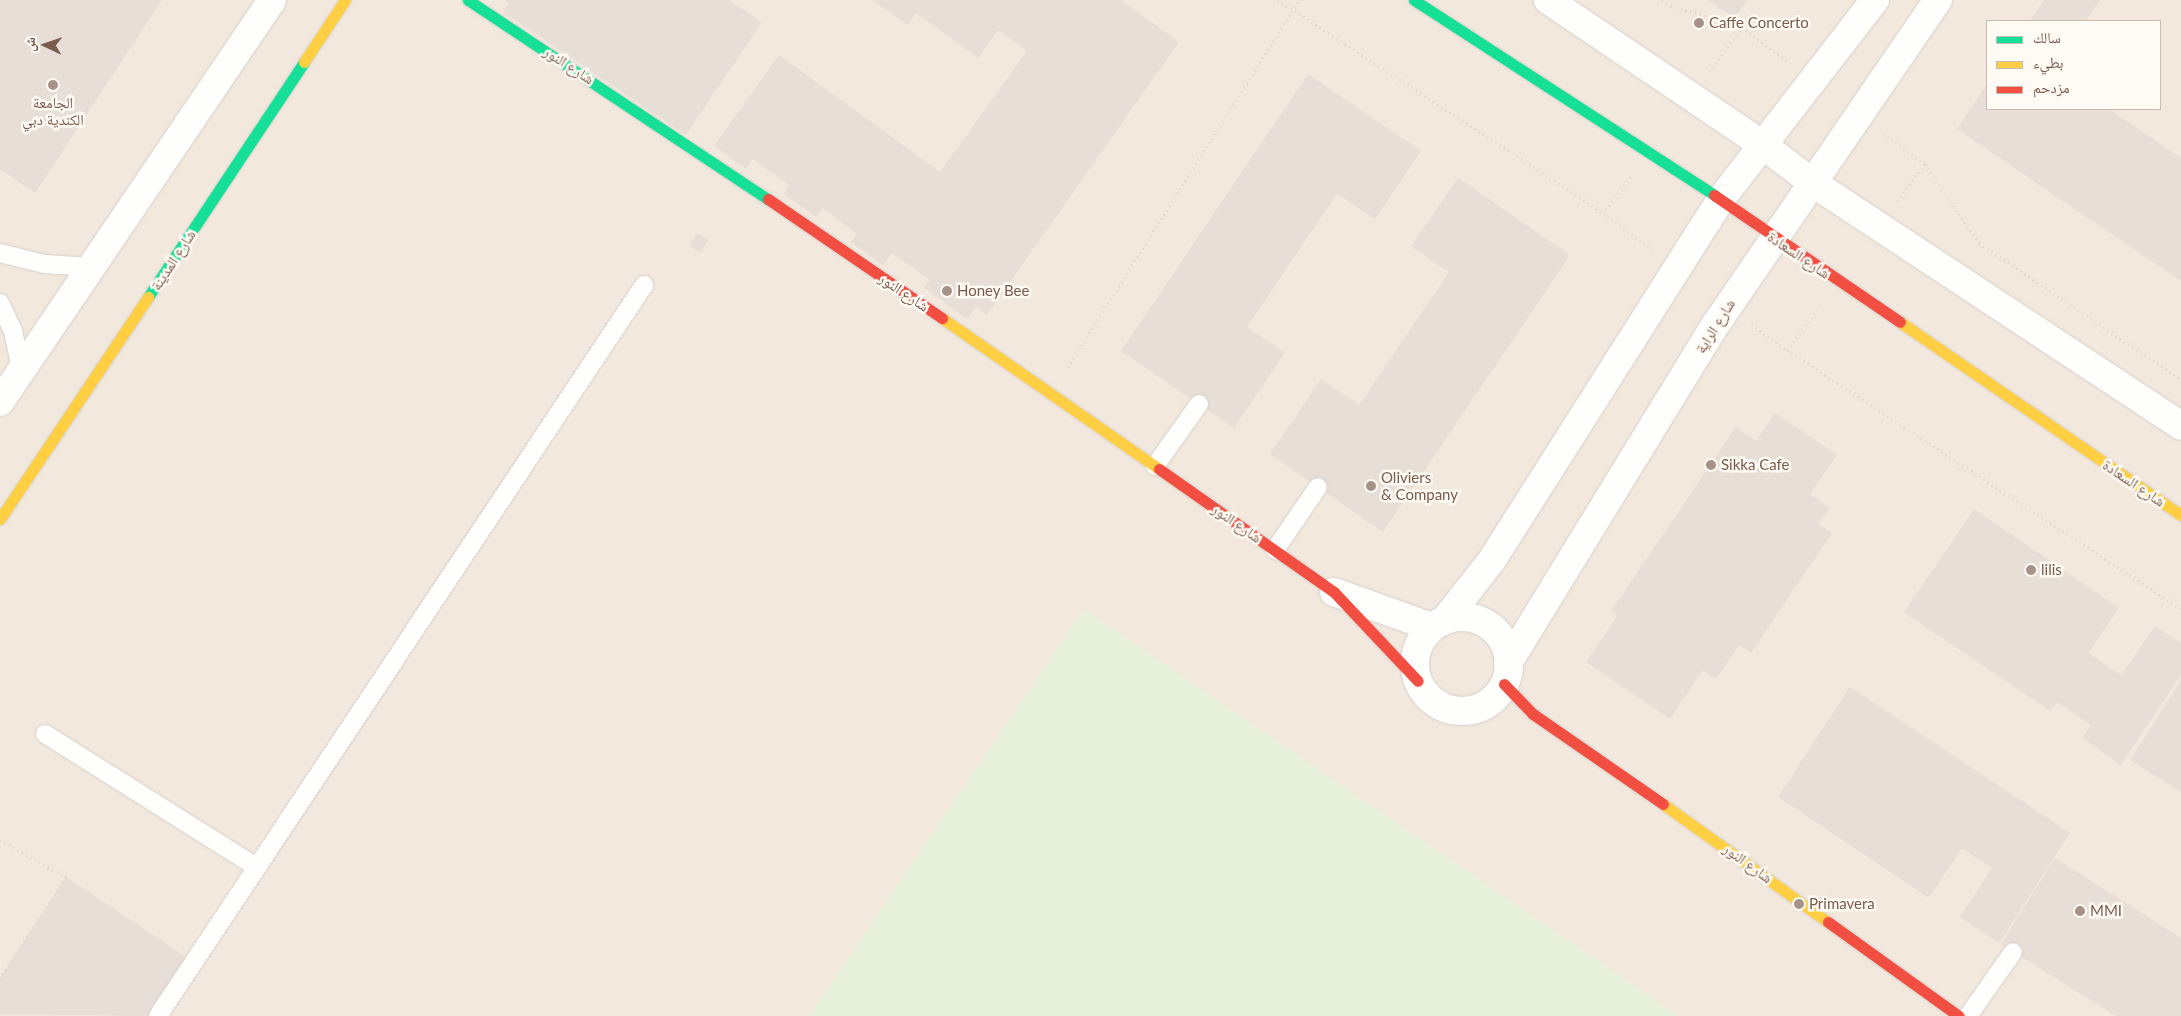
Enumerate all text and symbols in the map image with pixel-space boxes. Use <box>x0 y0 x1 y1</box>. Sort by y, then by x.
place label: Caffe Concerto <box>1709 14 1809 32</box>
marker: Caffe Concerto <box>1693 17 1705 29</box>
north arrow <box>20 20 70 70</box>
legend <box>1986 20 2161 110</box>
text: سالك <box>2033 28 2061 46</box>
text: ش <box>21 36 38 52</box>
street label: شارع النور <box>540 42 598 88</box>
text: بطيء <box>2033 53 2063 71</box>
text: مزدحم <box>2033 78 2070 96</box>
marker: الجامعة الكندية دبي <box>47 79 59 91</box>
place label: الجامعة الكندية دبي <box>22 93 84 128</box>
street label: شارع المدينة <box>147 226 199 294</box>
street label: شارع السعادة <box>1764 228 1834 282</box>
street label: شارع النور <box>876 269 932 315</box>
place label: Honey Bee <box>957 282 1030 300</box>
marker: Honey Bee <box>941 285 953 297</box>
street label: شارع الراية <box>1691 296 1739 356</box>
place label: Sikka Cafe <box>1721 456 1789 474</box>
street label: شارع السعادة <box>2099 456 2169 510</box>
marker: Sikka Cafe <box>1705 459 1717 471</box>
place label: Oliviers & Company <box>1381 468 1458 503</box>
marker: Oliviers & Company <box>1365 480 1377 492</box>
street label: شارع النور <box>1209 499 1265 547</box>
place label: lilis <box>2041 561 2062 579</box>
marker: lilis <box>2025 564 2037 576</box>
street label: شارع النور <box>1720 839 1776 887</box>
place label: Primavera <box>1809 895 1875 913</box>
marker: Primavera <box>1793 898 1805 910</box>
place label: MMI <box>2090 902 2122 920</box>
marker: MMI <box>2074 905 2086 917</box>

